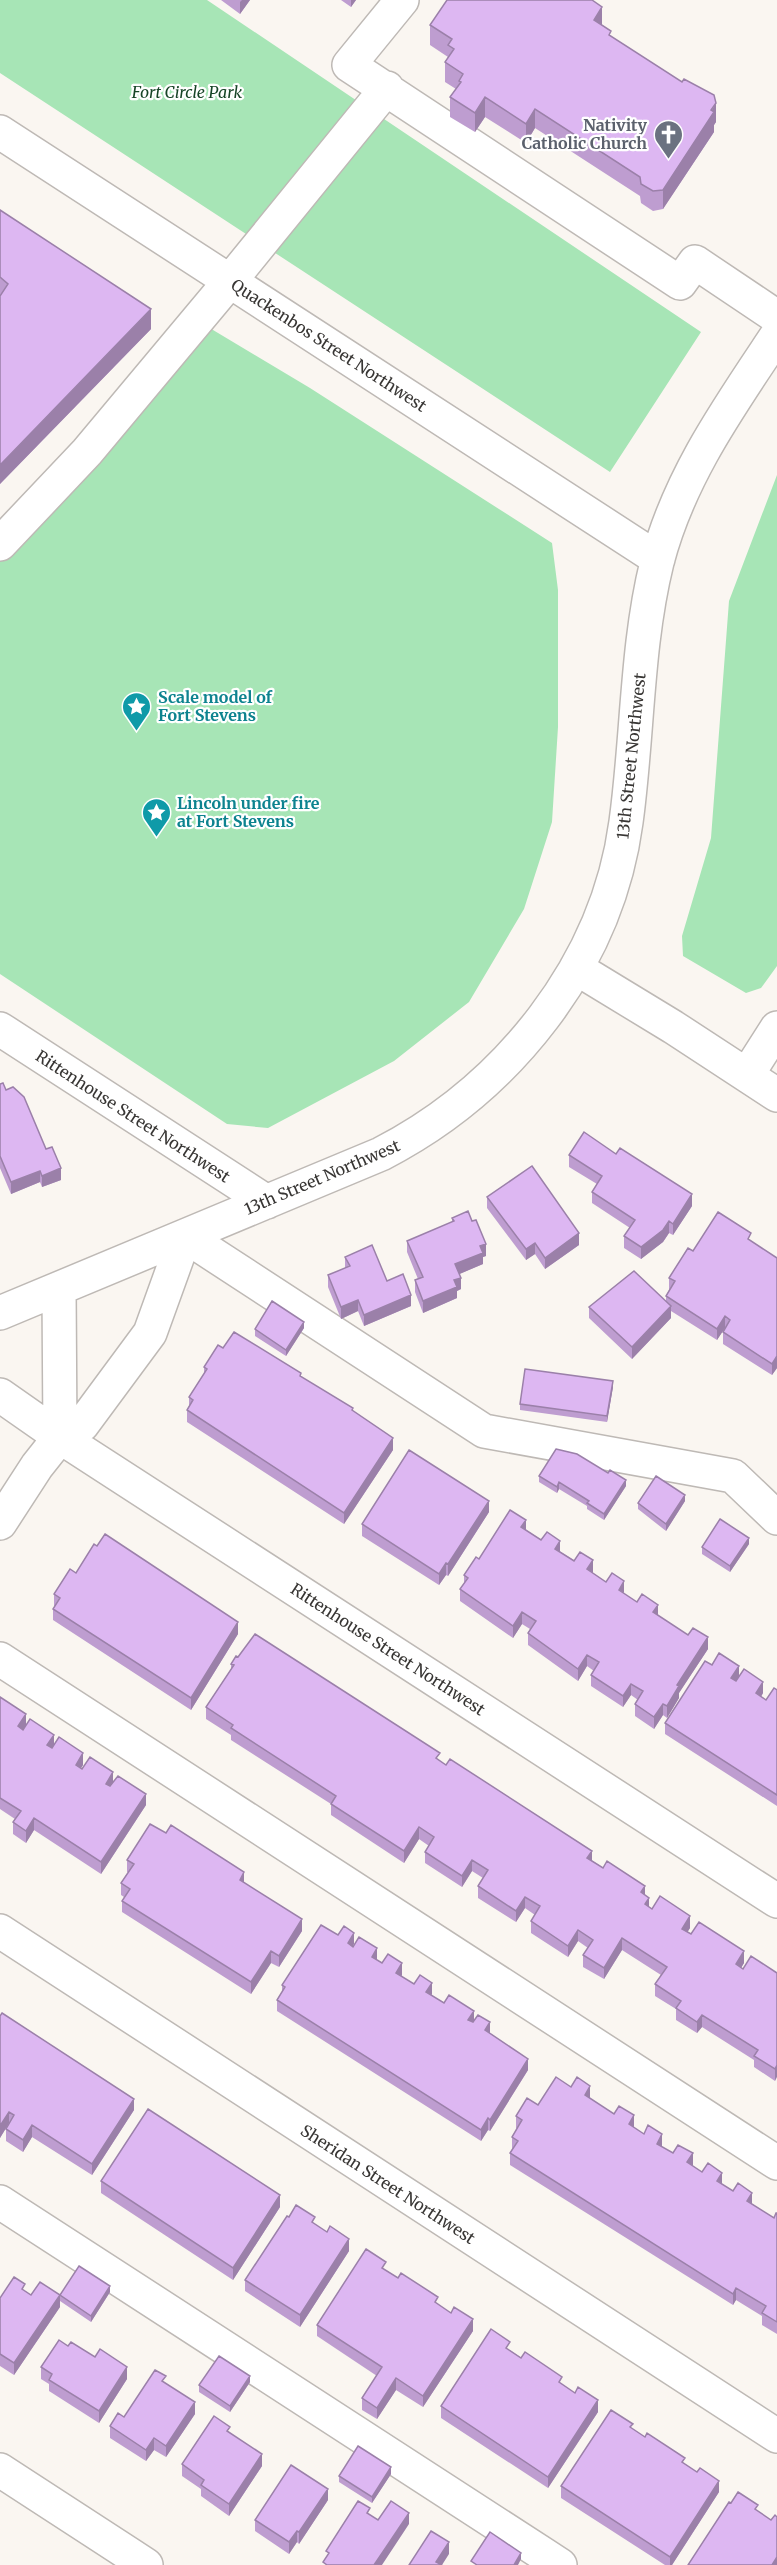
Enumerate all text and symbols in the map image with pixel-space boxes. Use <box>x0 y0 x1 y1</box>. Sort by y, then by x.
park label: Fort Circle Park <box>131 82 242 102</box>
place label: Nativity Catholic Church <box>522 115 648 153</box>
church icon: Nativity Catholic Church <box>652 118 684 160</box>
street label: Quackenbos Street Northwest <box>228 274 431 416</box>
street label: 13th Street Northwest <box>612 671 650 840</box>
place label: Scale model of Fort Stevens <box>158 687 273 725</box>
place icon: Scale model of Fort Stevens <box>121 690 153 732</box>
place label: Lincoln under fire at Fort Stevens <box>177 793 320 831</box>
place icon: Lincoln under fire at Fort Stevens <box>140 796 172 838</box>
street label: Rittenhouse Street Northwest <box>32 1046 235 1187</box>
street label: 13th Street Northwest <box>241 1135 403 1219</box>
street label: Rittenhouse Street Northwest <box>287 1579 490 1720</box>
street label: Sheridan Street Northwest <box>297 2120 480 2248</box>

